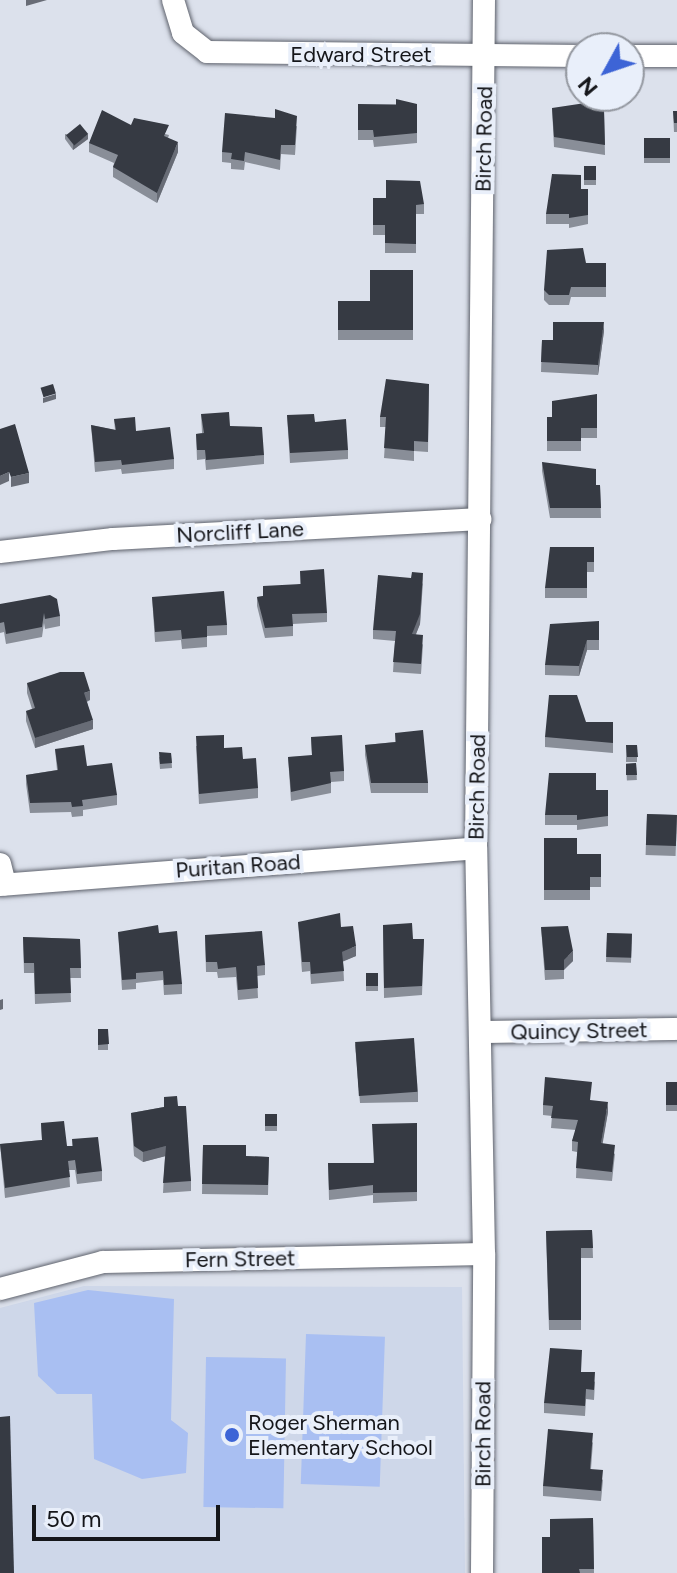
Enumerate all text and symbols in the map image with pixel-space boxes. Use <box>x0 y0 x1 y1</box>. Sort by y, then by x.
north arrow <box>565 32 645 112</box>
street label: Edward Street <box>290 42 432 68</box>
text: N <box>572 71 604 102</box>
street label: Birch Road <box>470 86 498 192</box>
street label: Norcliff Lane <box>176 515 304 549</box>
street label: Birch Road <box>463 734 491 840</box>
street label: Puritan Road <box>175 848 301 884</box>
street label: Quincy Street <box>510 1017 648 1045</box>
street label: Fern Street <box>184 1245 296 1273</box>
street label: Birch Road <box>470 1381 496 1487</box>
place label: Roger Sherman Elementary School <box>248 1409 433 1460</box>
marker: Roger Sherman Elementary School <box>223 1426 241 1444</box>
scale bar <box>36 1489 224 1539</box>
text: 50 m <box>46 1504 102 1533</box>

